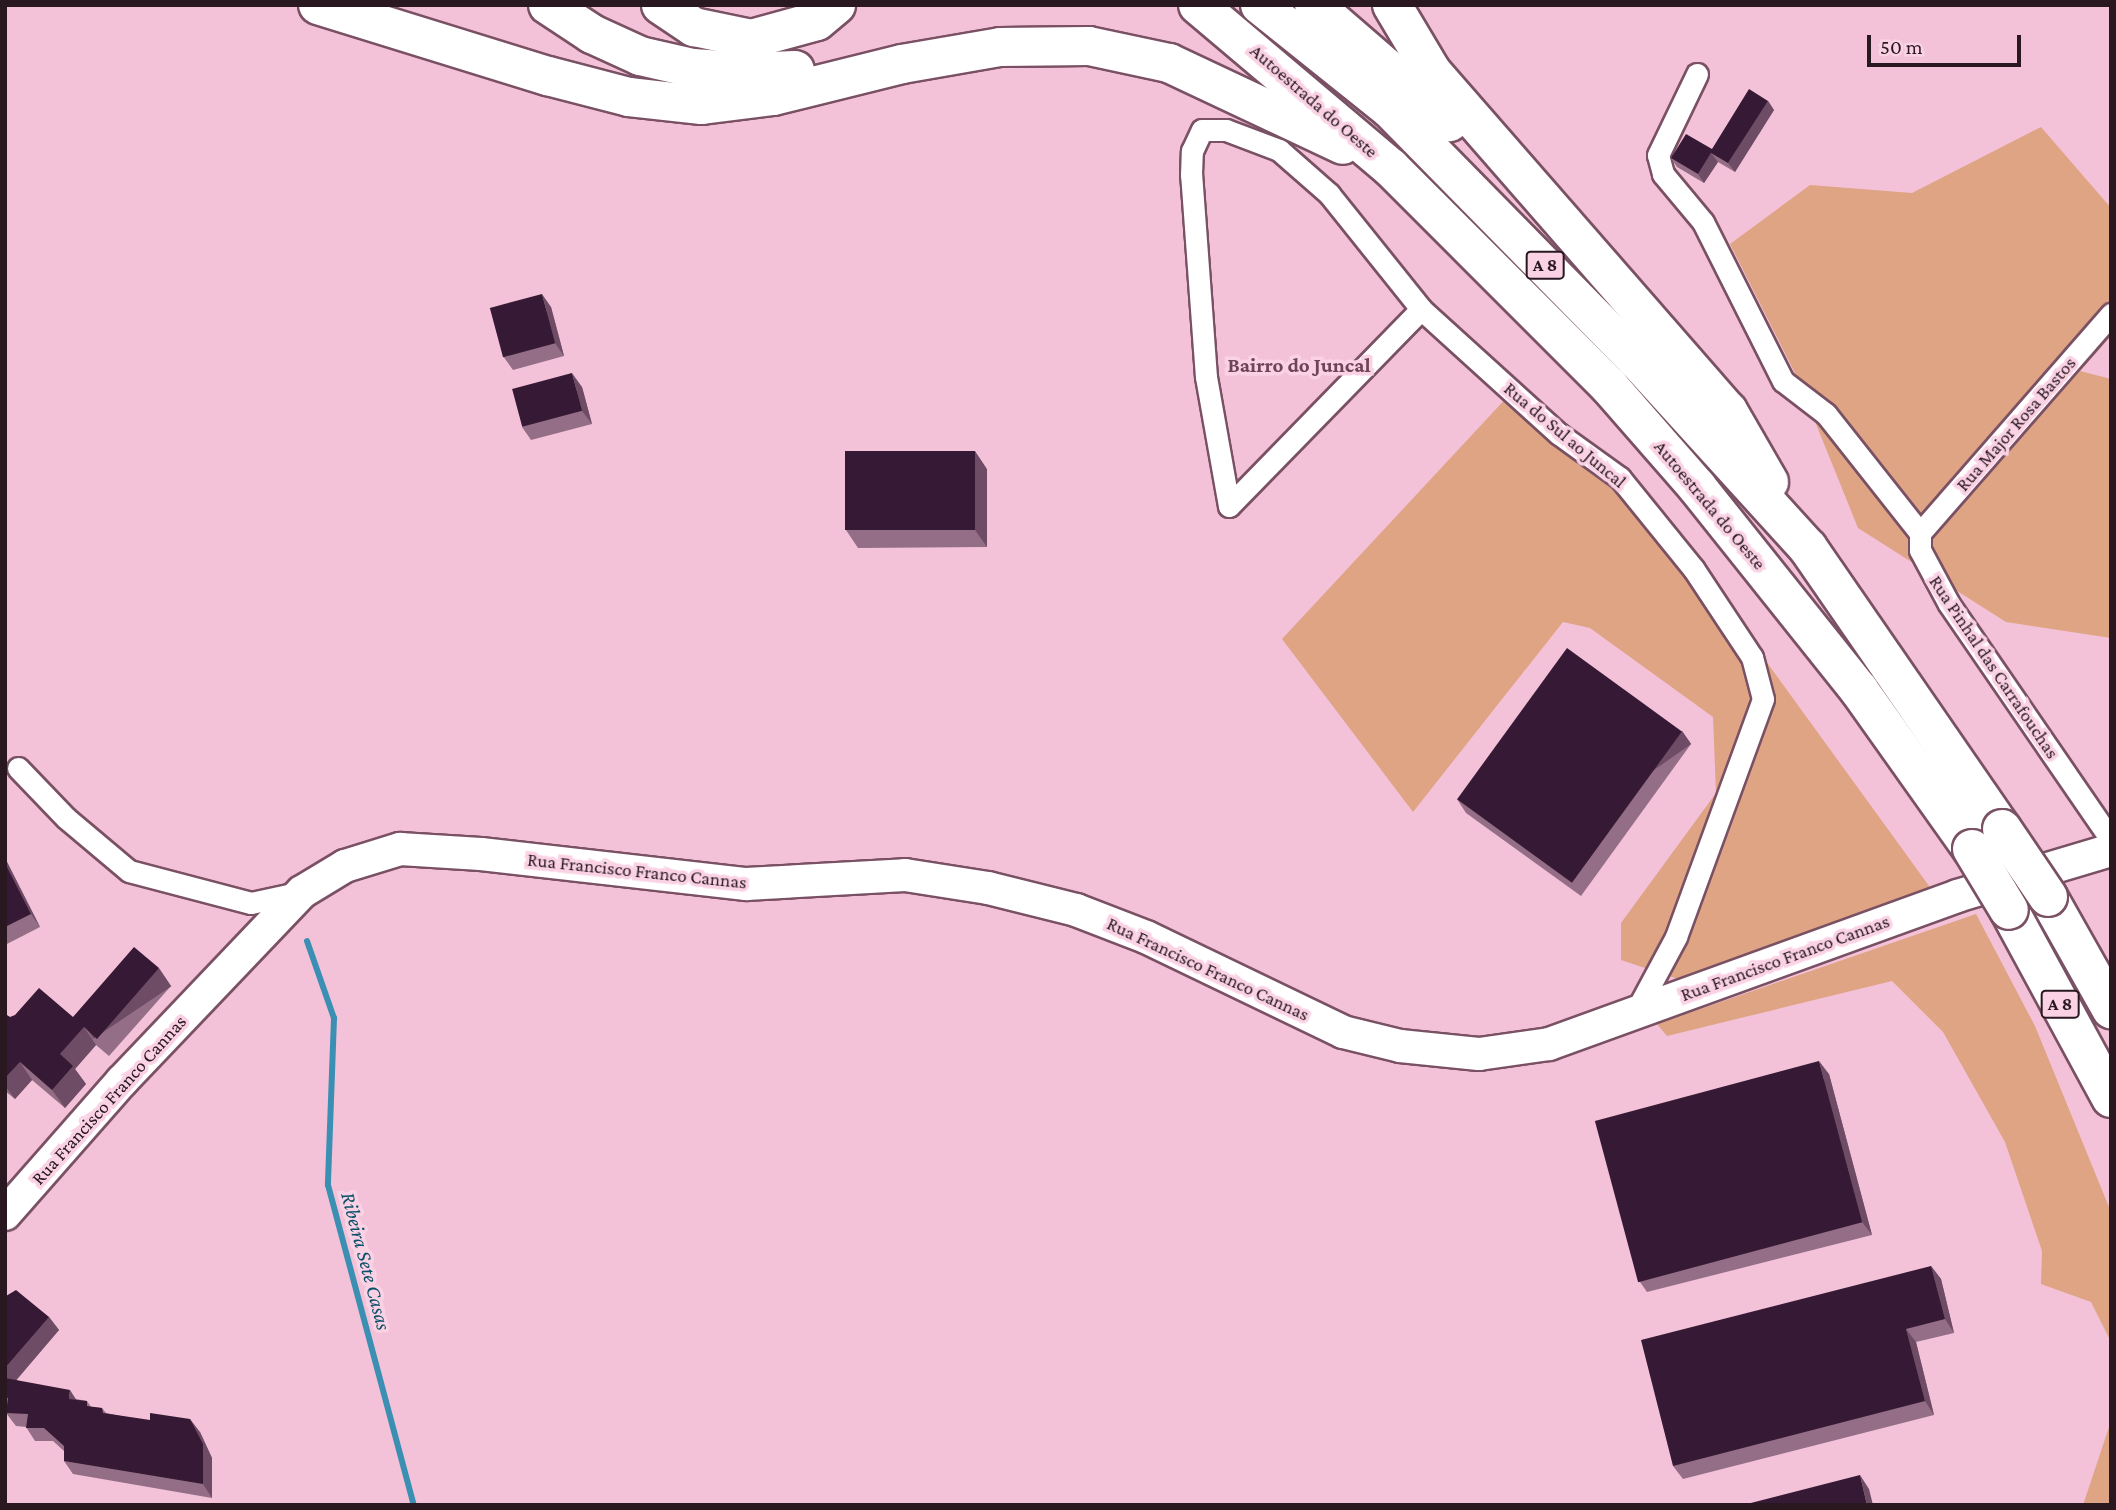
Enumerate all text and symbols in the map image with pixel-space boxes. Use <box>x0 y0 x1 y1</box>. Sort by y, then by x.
scale bar <box>1871 21 2025 65</box>
text: 50 m <box>1880 35 1923 59</box>
street label: Autoestrada do Oeste <box>1245 39 1383 163</box>
road number: A 8 <box>1524 250 1566 279</box>
district label: Bairro do Juncal <box>1227 352 1371 378</box>
street label: Rua Major Rosa Bastos <box>1951 352 2081 496</box>
street label: Rua do Sul ao Juncal <box>1499 377 1631 493</box>
street label: Autoestrada do Oeste <box>1649 436 1771 574</box>
street label: Rua Pinhal das Carrafouchas <box>1924 571 2064 763</box>
street label: Rua Francisco Franco Cannas <box>526 848 748 894</box>
street label: Rua Francisco Franco Cannas <box>1678 910 1892 1006</box>
street label: Rua Francisco Franco Cannas <box>1103 912 1313 1026</box>
road number: A 8 <box>2039 989 2081 1018</box>
street label: Rua Francisco Franco Cannas <box>27 1010 191 1190</box>
water label: Ribeira Sete Casas <box>335 1189 397 1333</box>

